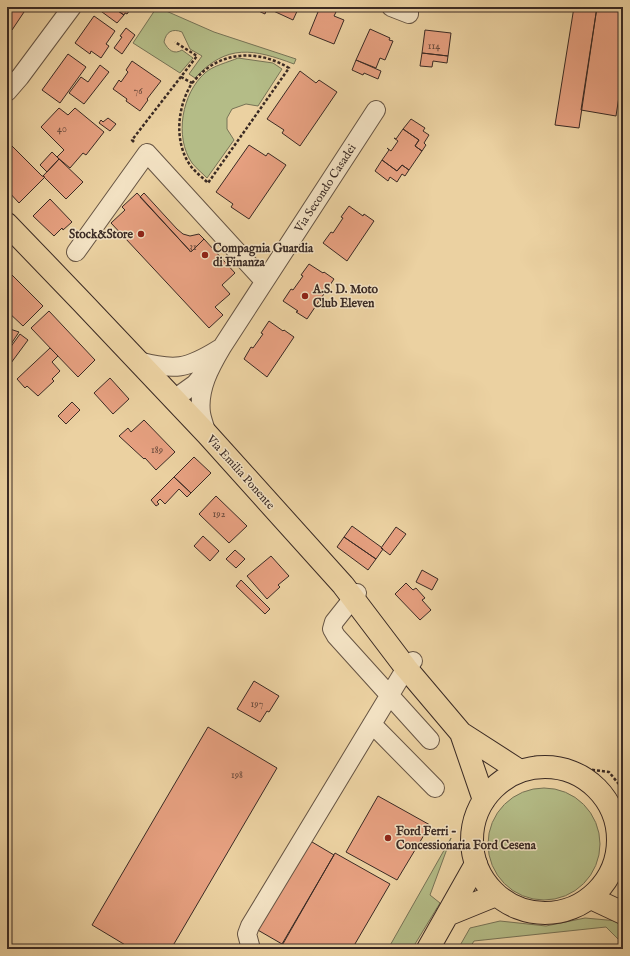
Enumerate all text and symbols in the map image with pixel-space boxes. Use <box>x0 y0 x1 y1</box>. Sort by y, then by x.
house number: 114 <box>428 40 440 53</box>
house number: 76 <box>134 85 143 98</box>
house number: 40 <box>57 123 67 136</box>
street label: Via Secondo Casadei <box>291 141 360 236</box>
place label: Stock&Store <box>69 227 133 242</box>
marker: Stock&Store <box>136 229 146 239</box>
house number: 31 <box>189 241 197 254</box>
place label: Compagnia Guardia di Finanza <box>213 241 314 270</box>
marker: Compagnia Guardia di Finanza <box>200 250 210 260</box>
place label: A.S. D. Moto Club Eleven <box>312 282 379 311</box>
marker: A.S. D. Moto Club Eleven <box>300 291 310 301</box>
street label: Via Emilia Ponente <box>203 431 278 513</box>
house number: 189 <box>151 444 163 457</box>
house number: 192 <box>213 508 226 521</box>
house number: 197 <box>251 698 264 711</box>
house number: 198 <box>231 769 243 782</box>
place label: Ford Ferri - Concessionaria Ford Cesena <box>396 824 537 853</box>
marker: Ford Ferri - Concessionaria Ford Cesena <box>383 833 393 843</box>

